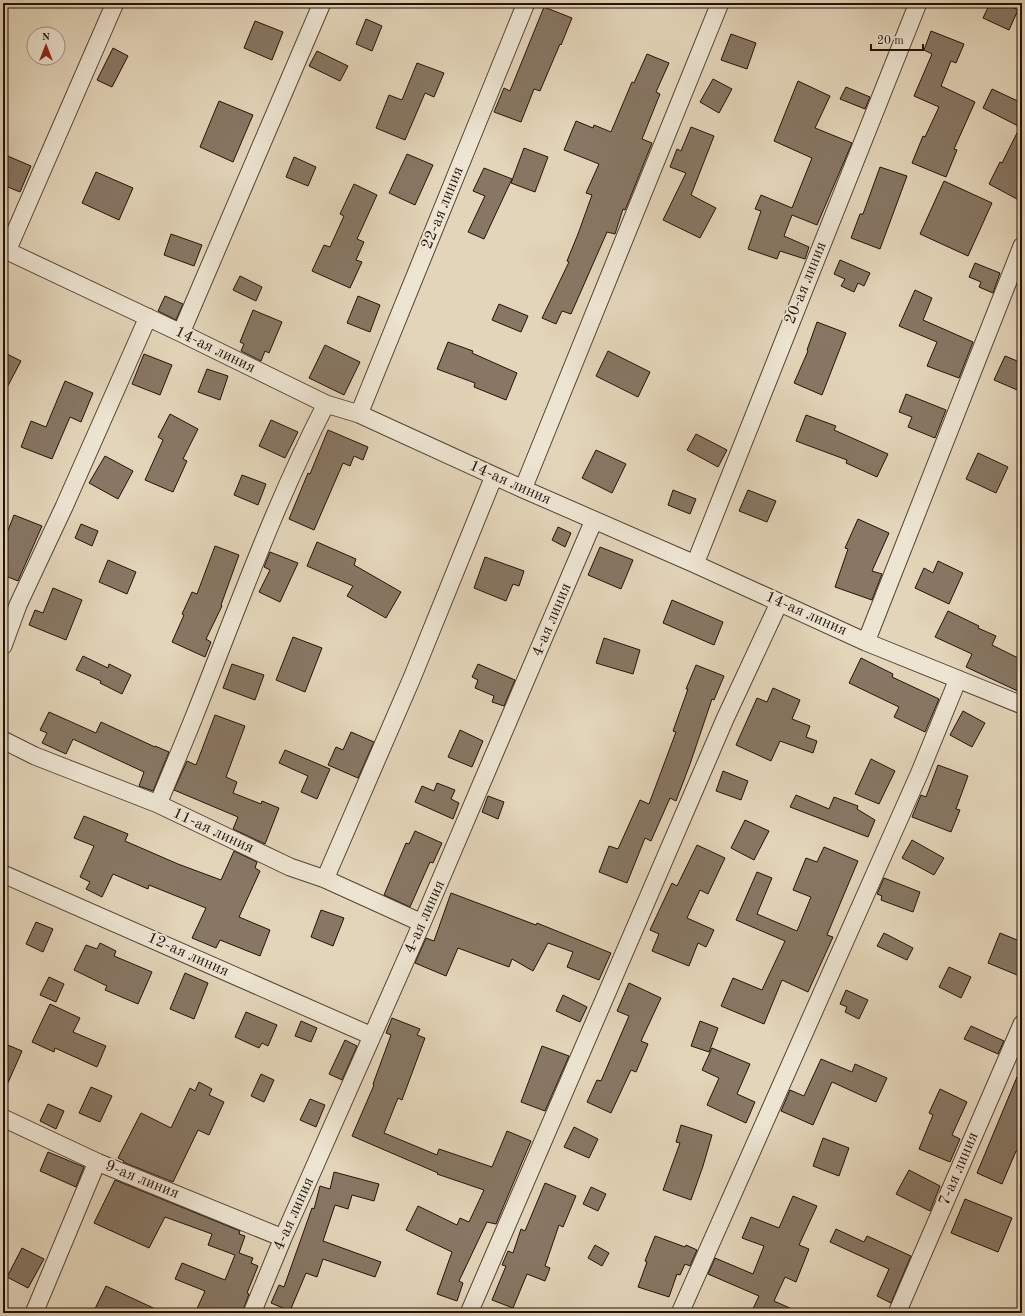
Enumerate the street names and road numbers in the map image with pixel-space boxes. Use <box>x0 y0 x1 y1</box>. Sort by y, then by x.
street label: 22-ая линия <box>419 164 467 252</box>
street label: 20-ая линия <box>782 239 830 327</box>
street label: 14-ая линия <box>172 324 258 376</box>
street label: 14-ая линия <box>467 458 553 508</box>
street label: 4-ая линия <box>529 581 575 659</box>
street label: 14-ая линия <box>763 589 849 639</box>
street label: 11-ая линия <box>170 805 256 857</box>
street label: 4-ая линия <box>402 878 448 956</box>
street label: 12-ая линия <box>145 930 231 980</box>
street label: 7-ая линия <box>936 1130 982 1208</box>
street label: 9-ая линия <box>103 1158 181 1202</box>
street label: 4-ая линия <box>271 1175 317 1253</box>

